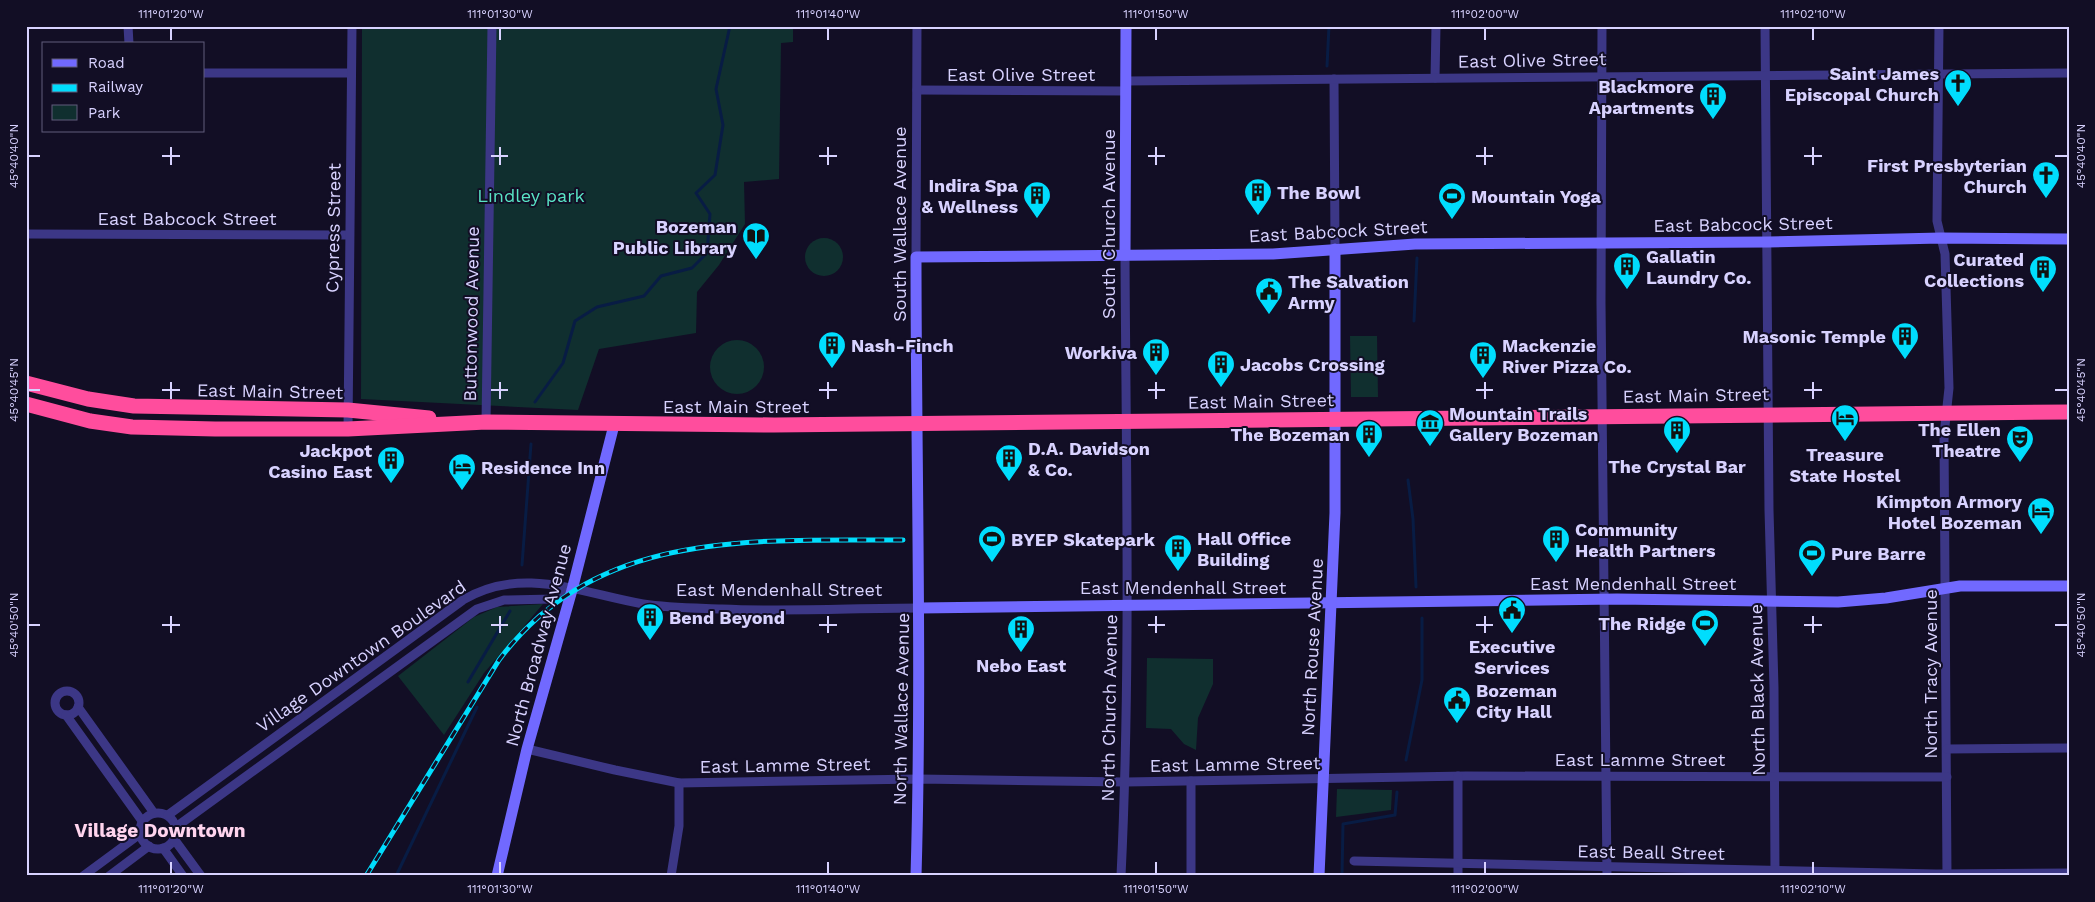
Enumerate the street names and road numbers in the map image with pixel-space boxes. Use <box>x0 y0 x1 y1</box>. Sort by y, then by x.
street label: East Olive Street <box>1457 48 1607 72</box>
street label: East Olive Street <box>947 64 1096 85</box>
street label: South Wallace Avenue <box>889 126 910 322</box>
street label: South Church Avenue <box>1098 129 1119 319</box>
street label: Cypress Street <box>321 163 345 293</box>
street label: East Babcock Street <box>97 208 277 229</box>
street label: East Babcock Street <box>1653 212 1833 236</box>
street label: East Babcock Street <box>1248 216 1428 246</box>
street label: Buttonwood Avenue <box>459 226 483 402</box>
street label: East Main Street <box>197 379 344 403</box>
street label: East Main Street <box>1623 383 1770 407</box>
street label: East Main Street <box>1188 389 1335 413</box>
street label: East Main Street <box>663 396 810 417</box>
street label: North Broadway Avenue <box>501 541 575 749</box>
street label: North Rouse Avenue <box>1297 558 1327 736</box>
street label: East Mendenhall Street <box>1530 573 1737 594</box>
street label: Village Downtown Boulevard <box>252 576 470 736</box>
street label: East Mendenhall Street <box>1080 577 1287 598</box>
street label: East Mendenhall Street <box>676 579 883 600</box>
street label: North Tracy Avenue <box>1920 589 1941 759</box>
street label: North Black Avenue <box>1745 604 1769 776</box>
street label: North Wallace Avenue <box>889 613 913 805</box>
street label: North Church Avenue <box>1097 614 1121 802</box>
street label: East Lamme Street <box>1555 749 1726 770</box>
street label: East Lamme Street <box>1149 752 1321 776</box>
street label: East Lamme Street <box>699 753 871 777</box>
street label: East Beall Street <box>1577 840 1726 864</box>

